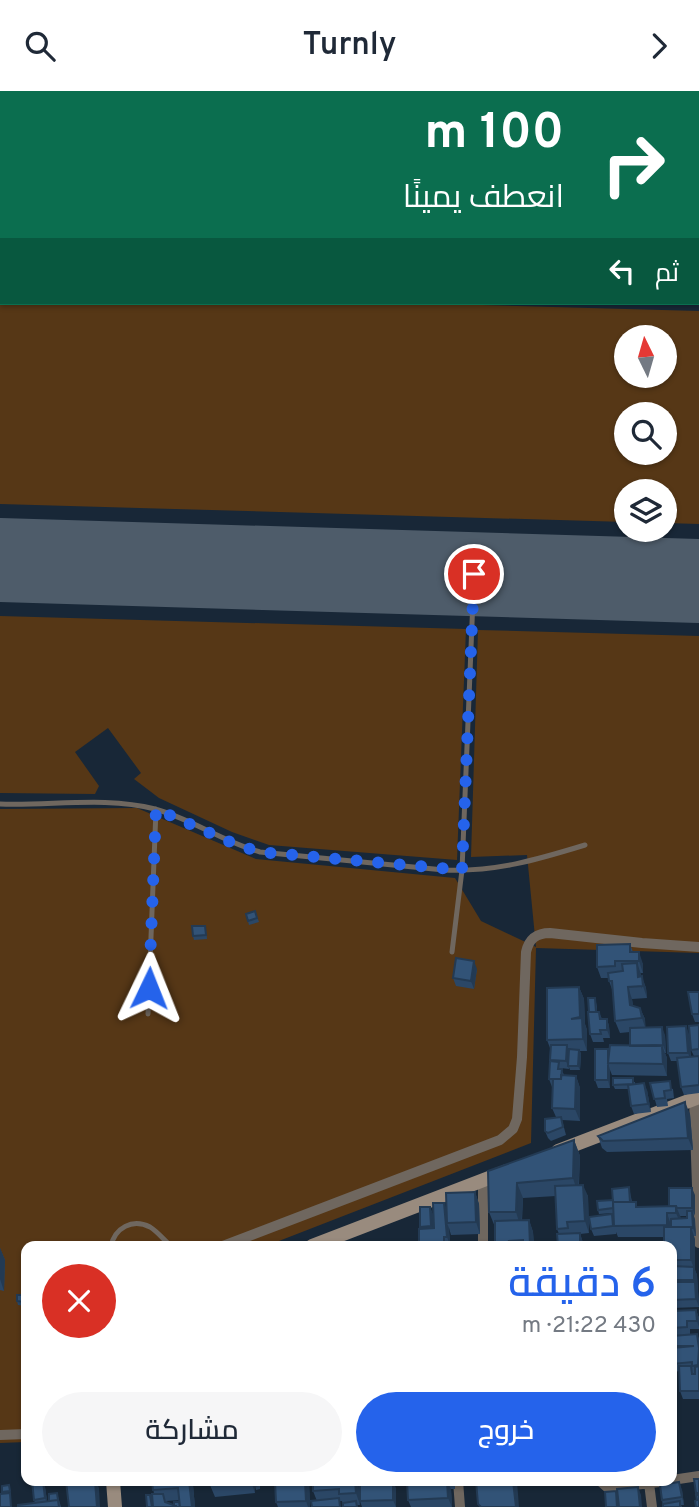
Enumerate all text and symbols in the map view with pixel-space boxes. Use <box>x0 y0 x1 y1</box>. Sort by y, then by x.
text: Turnly <box>302 26 397 66</box>
icon: search <box>21 27 59 65</box>
icon: forward <box>640 27 678 65</box>
text: 100 m <box>425 104 564 166</box>
icon: right <box>588 119 679 210</box>
text: انعطف يمينًا <box>403 179 564 219</box>
icon: left <box>603 252 641 290</box>
text: ثم <box>655 258 679 291</box>
north arrow <box>614 325 677 389</box>
map controls <box>614 325 677 542</box>
button: search <box>614 402 677 465</box>
button: layers <box>614 479 677 542</box>
pin <box>444 544 504 604</box>
icon: arrive <box>455 555 493 593</box>
position arrow <box>112 951 186 1025</box>
text: 6 دقيقة <box>508 1259 656 1312</box>
button: close <box>42 1264 116 1338</box>
text: 430 m · 21:22 <box>522 1312 656 1341</box>
button: مشاركة <box>42 1392 342 1472</box>
button: خروج <box>356 1392 656 1472</box>

